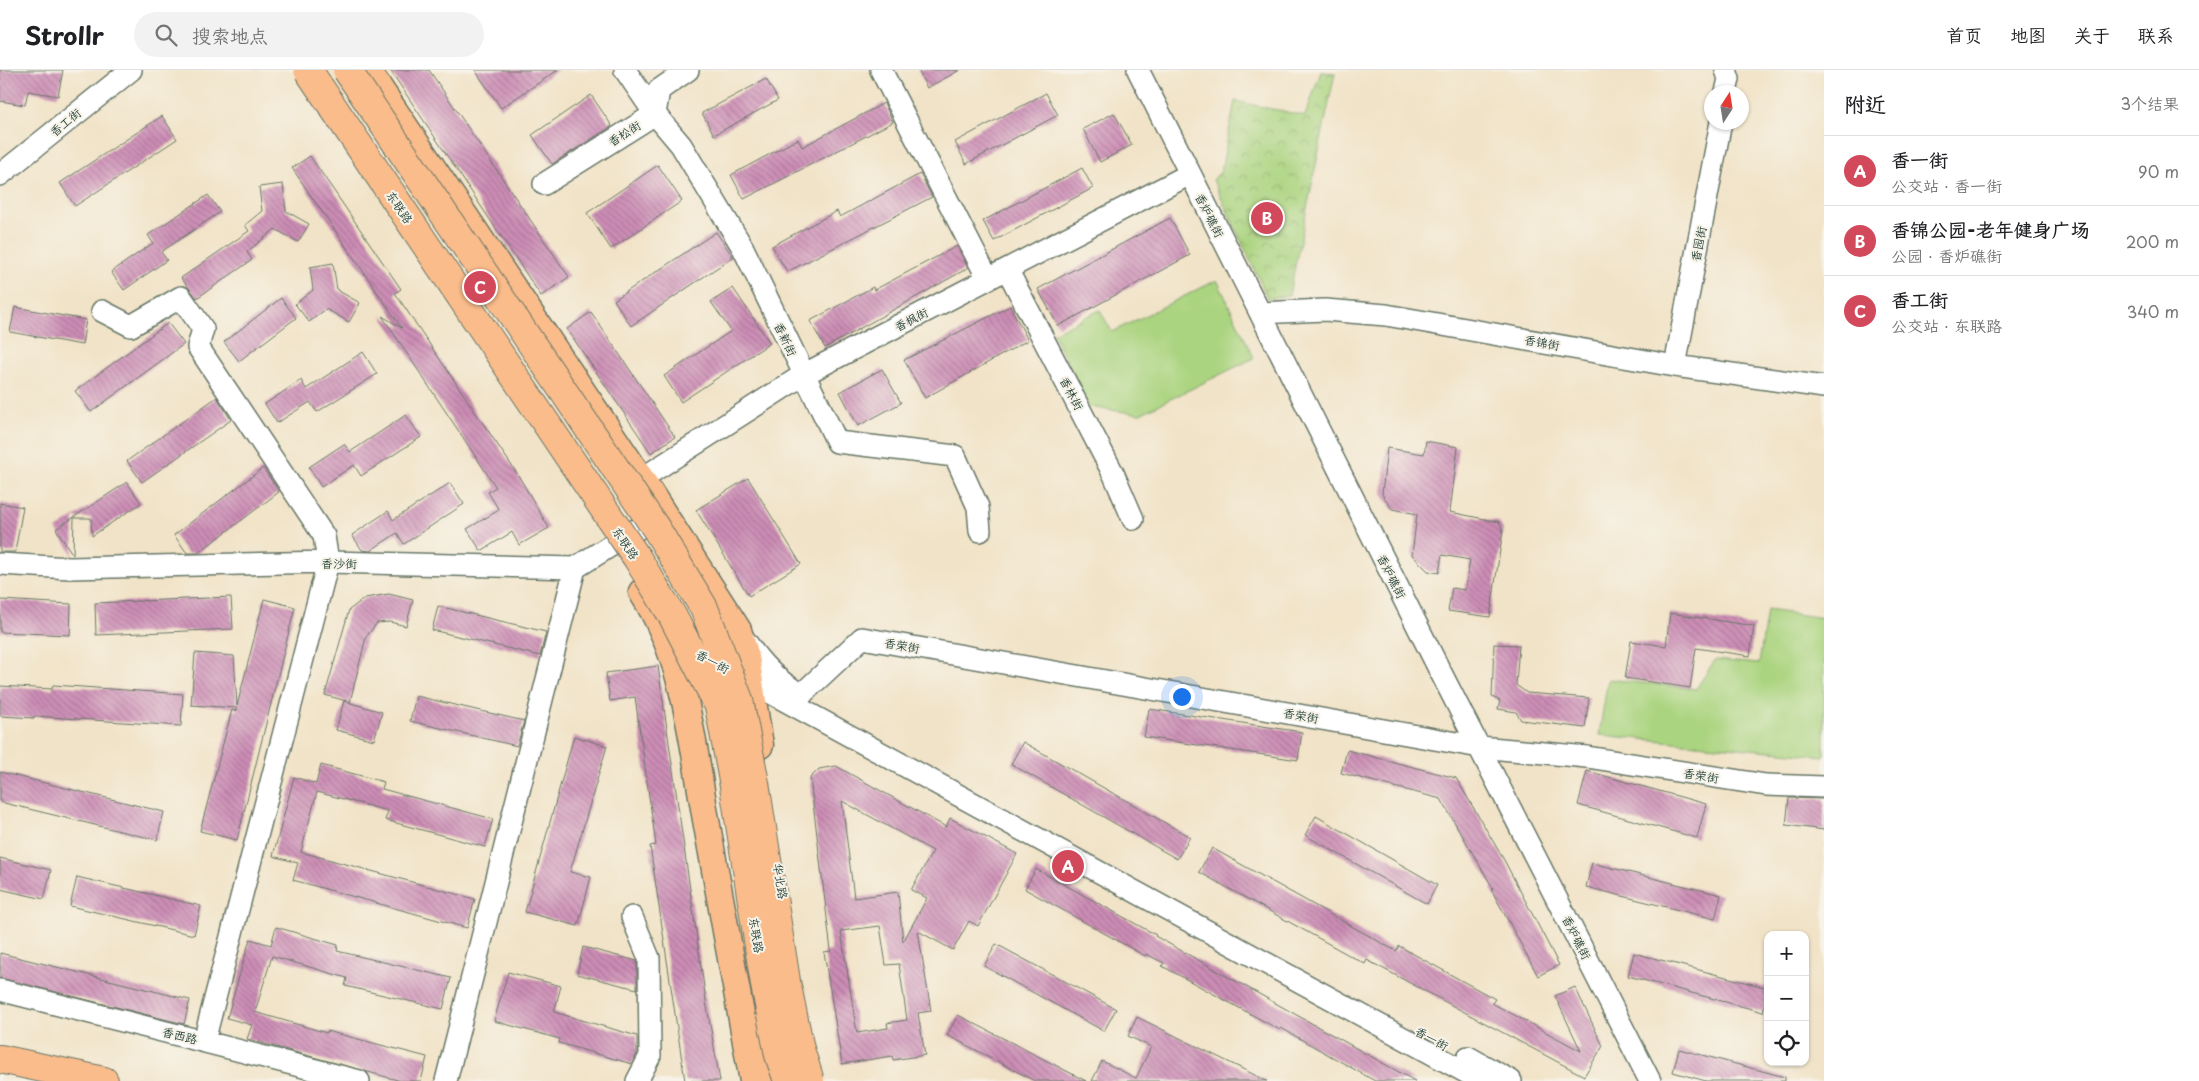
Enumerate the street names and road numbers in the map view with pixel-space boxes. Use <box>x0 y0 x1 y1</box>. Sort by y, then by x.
street label: 香工街 <box>45 104 85 140</box>
street label: 香松街 <box>604 116 644 150</box>
street label: 东联路 <box>382 187 418 227</box>
street label: 香炉礁街 <box>1191 190 1229 240</box>
street label: 香园街 <box>1686 225 1710 263</box>
street label: 香枫街 <box>891 303 931 335</box>
street label: 香新街 <box>770 319 802 359</box>
street label: 香锦街 <box>1523 330 1561 354</box>
street label: 香林街 <box>1056 373 1088 413</box>
street label: 东联路 <box>608 523 644 563</box>
street label: 香炉礁街 <box>1373 551 1411 601</box>
street label: 香沙街 <box>321 554 357 572</box>
street label: 香荣街 <box>883 633 921 657</box>
street label: 香一街 <box>693 644 733 678</box>
street label: 香荣街 <box>1282 703 1320 727</box>
street label: 香荣街 <box>1682 763 1720 787</box>
street label: 华北路 <box>769 862 793 900</box>
street label: 香炉礁街 <box>1558 912 1596 962</box>
street label: 东联路 <box>745 916 769 954</box>
street label: 香一街 <box>1412 1021 1452 1055</box>
street label: 香西路 <box>160 1022 200 1048</box>

